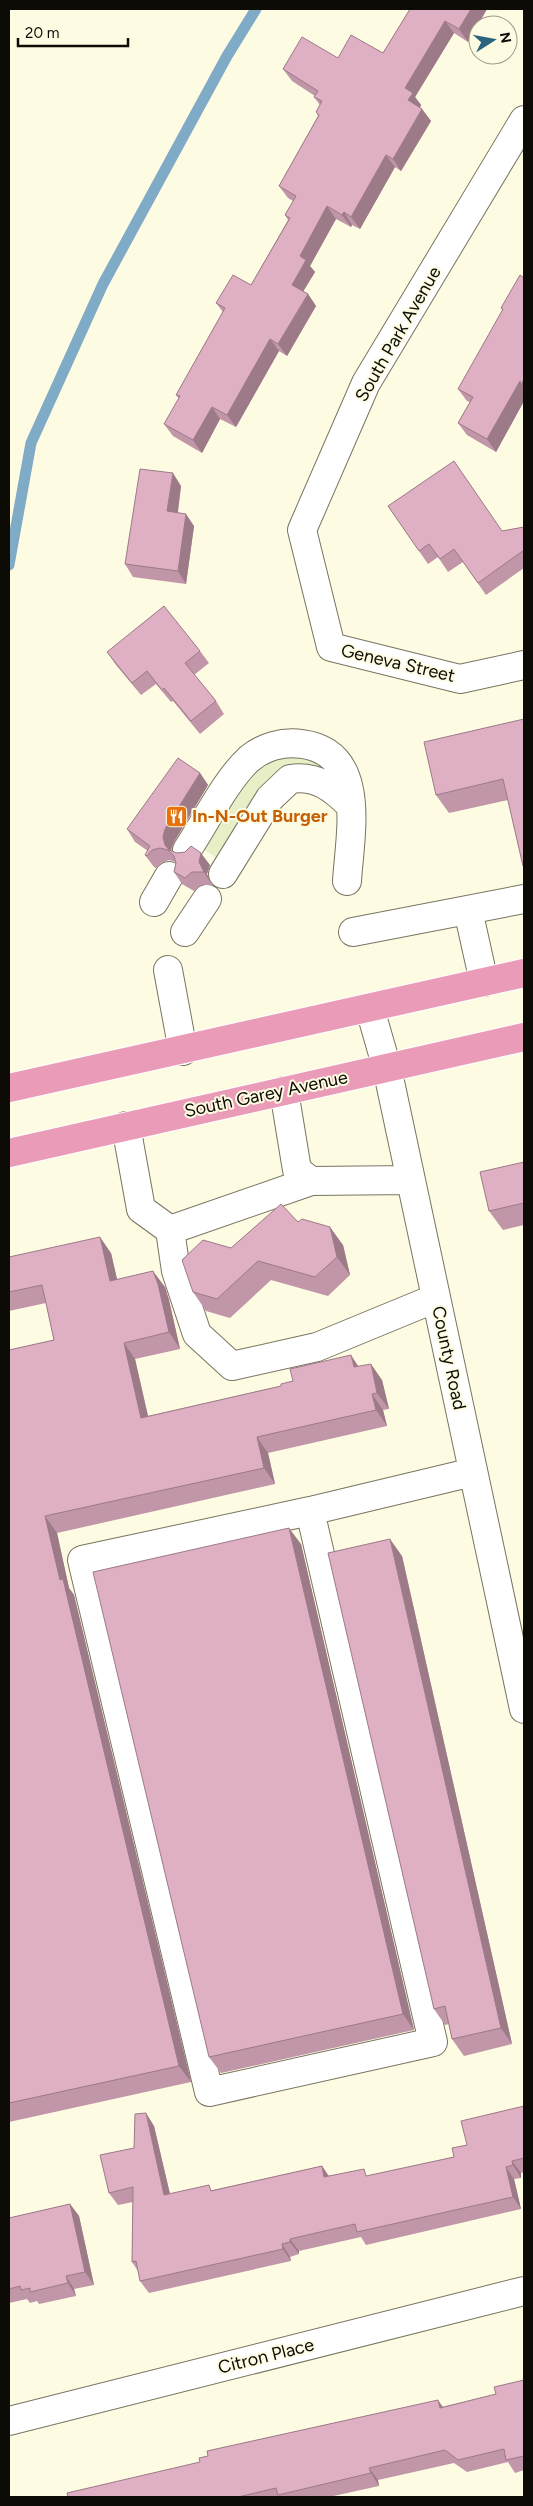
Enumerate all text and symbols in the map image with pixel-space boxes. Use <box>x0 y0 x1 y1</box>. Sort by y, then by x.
scale bar <box>18 15 128 47</box>
north arrow <box>468 15 518 65</box>
text: 20 m <box>25 24 59 42</box>
text: N <box>496 31 515 45</box>
street label: South Park Avenue <box>350 262 446 405</box>
street label: Geneva Street <box>339 639 457 687</box>
restaurant icon: In-N-Out Burger <box>164 804 188 828</box>
place label: In-N-Out Burger <box>192 805 328 827</box>
street label: South Garey Avenue <box>182 1066 350 1122</box>
street label: County Road <box>427 1304 471 1412</box>
street label: Citron Place <box>216 2333 316 2379</box>

